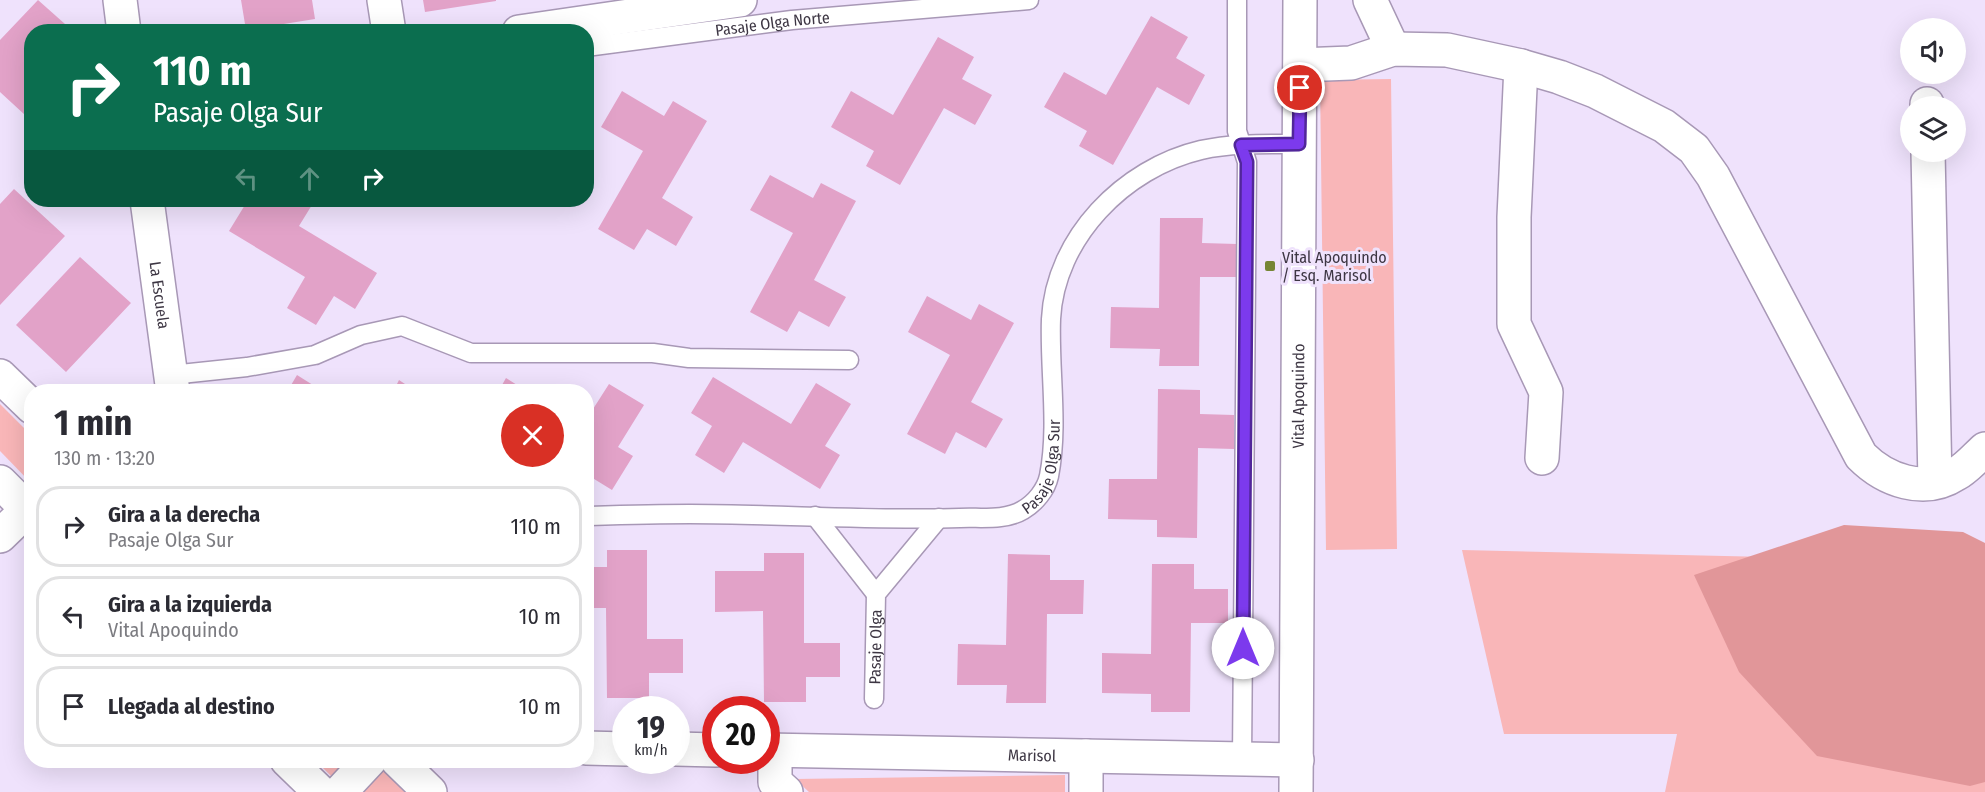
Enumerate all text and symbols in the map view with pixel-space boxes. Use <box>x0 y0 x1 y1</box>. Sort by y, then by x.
street label: Pasaje Olga Norte <box>714 8 831 40</box>
map controls <box>1900 18 1966 162</box>
button: sound <box>1900 18 1966 84</box>
text: 110 m <box>153 46 252 96</box>
icon: right <box>54 48 132 126</box>
pin <box>1274 62 1325 113</box>
icon: arrive <box>1283 71 1316 104</box>
button: layers <box>1900 96 1966 162</box>
text: Pasaje Olga Sur <box>153 97 322 129</box>
icon: left <box>230 162 263 195</box>
icon: ahead <box>293 162 326 195</box>
icon: right <box>356 162 389 195</box>
place label: Vital Apoquindo / Esq. Marisol <box>1282 248 1387 285</box>
marker: Vital Apoquindo / Esq. Marisol <box>1263 259 1277 273</box>
street label: La Escuela <box>145 260 173 330</box>
street label: Vital Apoquindo <box>1289 344 1308 448</box>
text: 1 min <box>54 401 132 445</box>
button: close <box>501 404 564 467</box>
street label: Pasaje Olga Sur <box>1018 419 1064 518</box>
text: 130 m · 13:20 <box>54 446 155 470</box>
text: Gira a la derecha <box>108 501 260 528</box>
icon: right <box>57 510 90 543</box>
text: 110 m <box>511 513 561 540</box>
text: Pasaje Olga Sur <box>108 528 233 552</box>
text: Gira a la izquierda <box>108 591 272 618</box>
icon: left <box>57 600 90 633</box>
text: 10 m <box>519 603 561 630</box>
street label: Pasaje Olga <box>865 609 886 685</box>
position arrow <box>1211 616 1275 680</box>
text: Vital Apoquindo <box>108 618 239 642</box>
icon: arrive <box>57 690 90 723</box>
text: Llegada al destino <box>108 693 275 720</box>
text: 10 m <box>519 693 561 720</box>
speed limit sign: 20 <box>702 696 780 774</box>
text: 19 <box>637 710 665 746</box>
text: km/h <box>634 741 668 759</box>
street label: Marisol <box>1008 746 1056 765</box>

